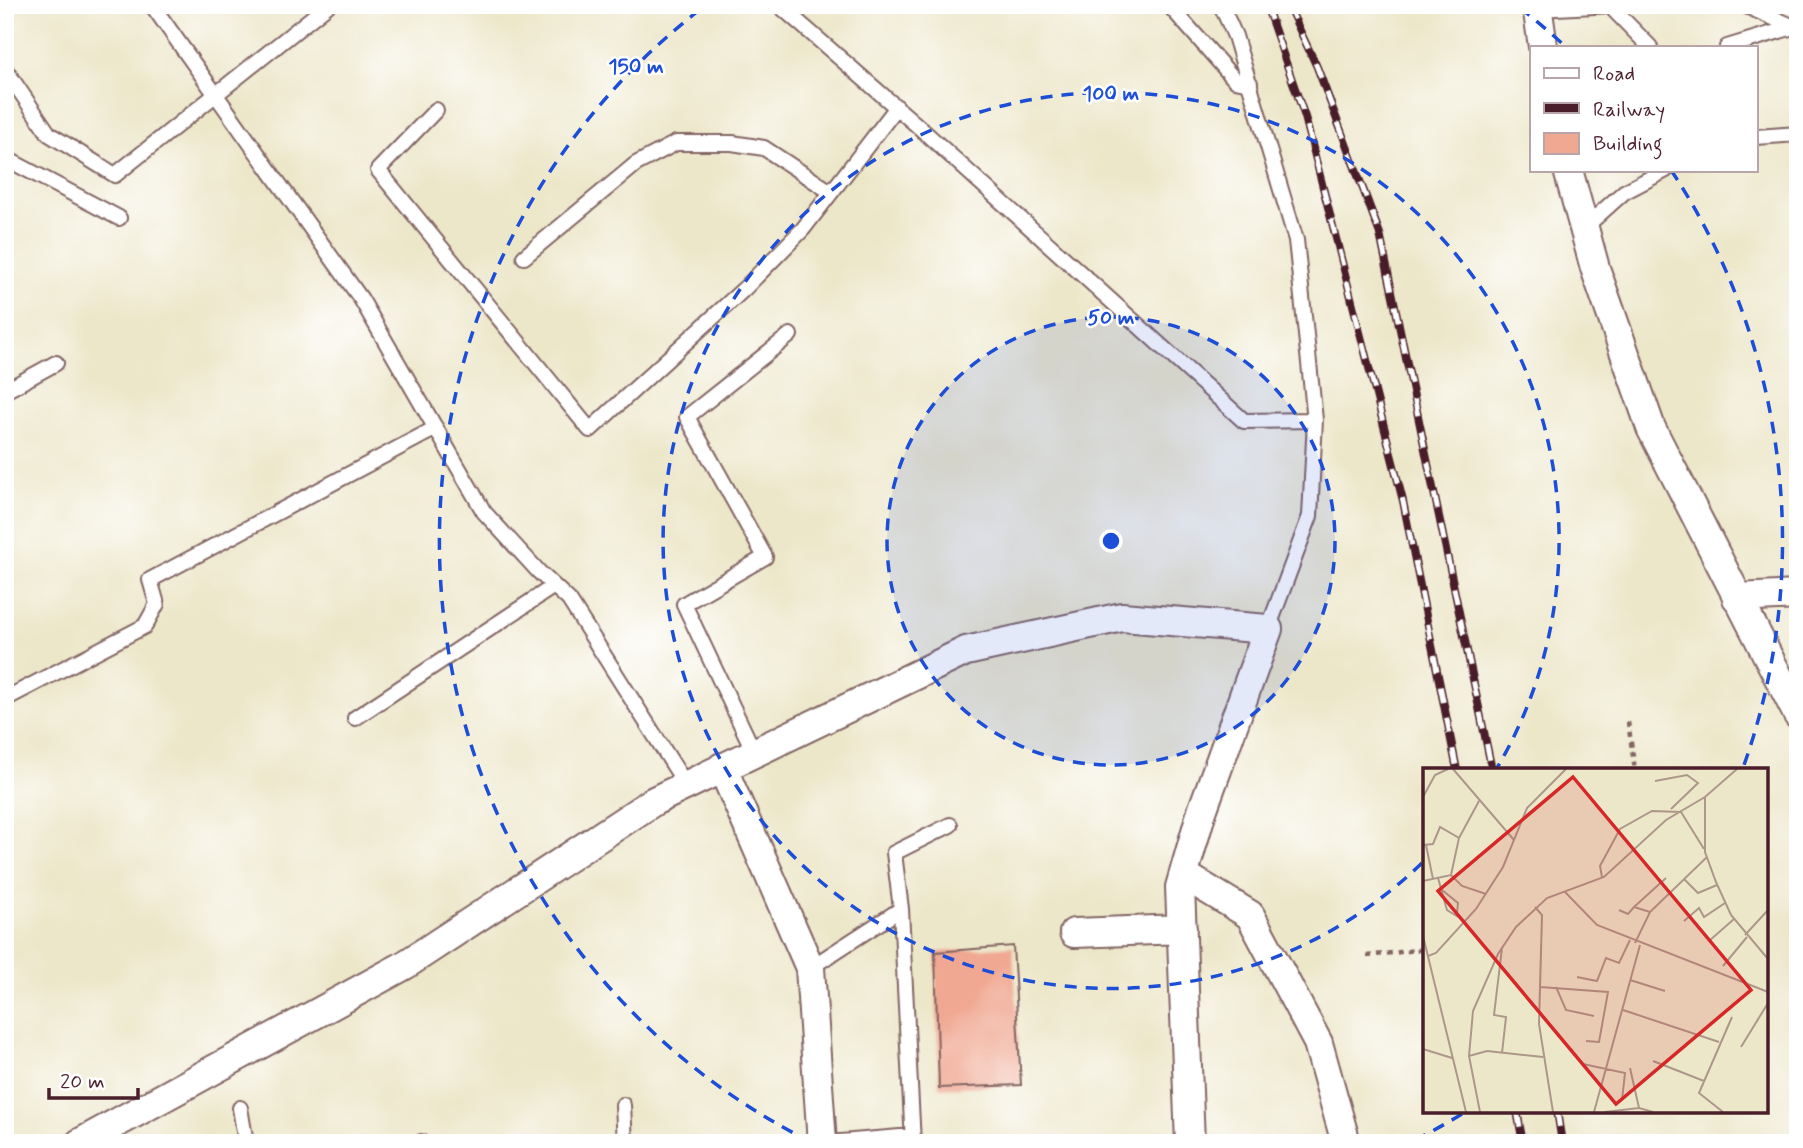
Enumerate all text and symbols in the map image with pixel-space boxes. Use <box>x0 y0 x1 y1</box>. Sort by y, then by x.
legend <box>1530 46 1758 172</box>
text: 150 m <box>608 53 664 81</box>
text: Road <box>1593 60 1635 88</box>
text: 100 m <box>1083 80 1139 108</box>
text: Railway <box>1593 96 1665 124</box>
text: Building <box>1593 130 1663 160</box>
text: 50 m <box>1088 304 1135 332</box>
centre of rings <box>1099 529 1123 553</box>
inset map <box>1423 768 1768 1113</box>
scale bar <box>49 1057 138 1101</box>
text: 20 m <box>60 1068 105 1096</box>

